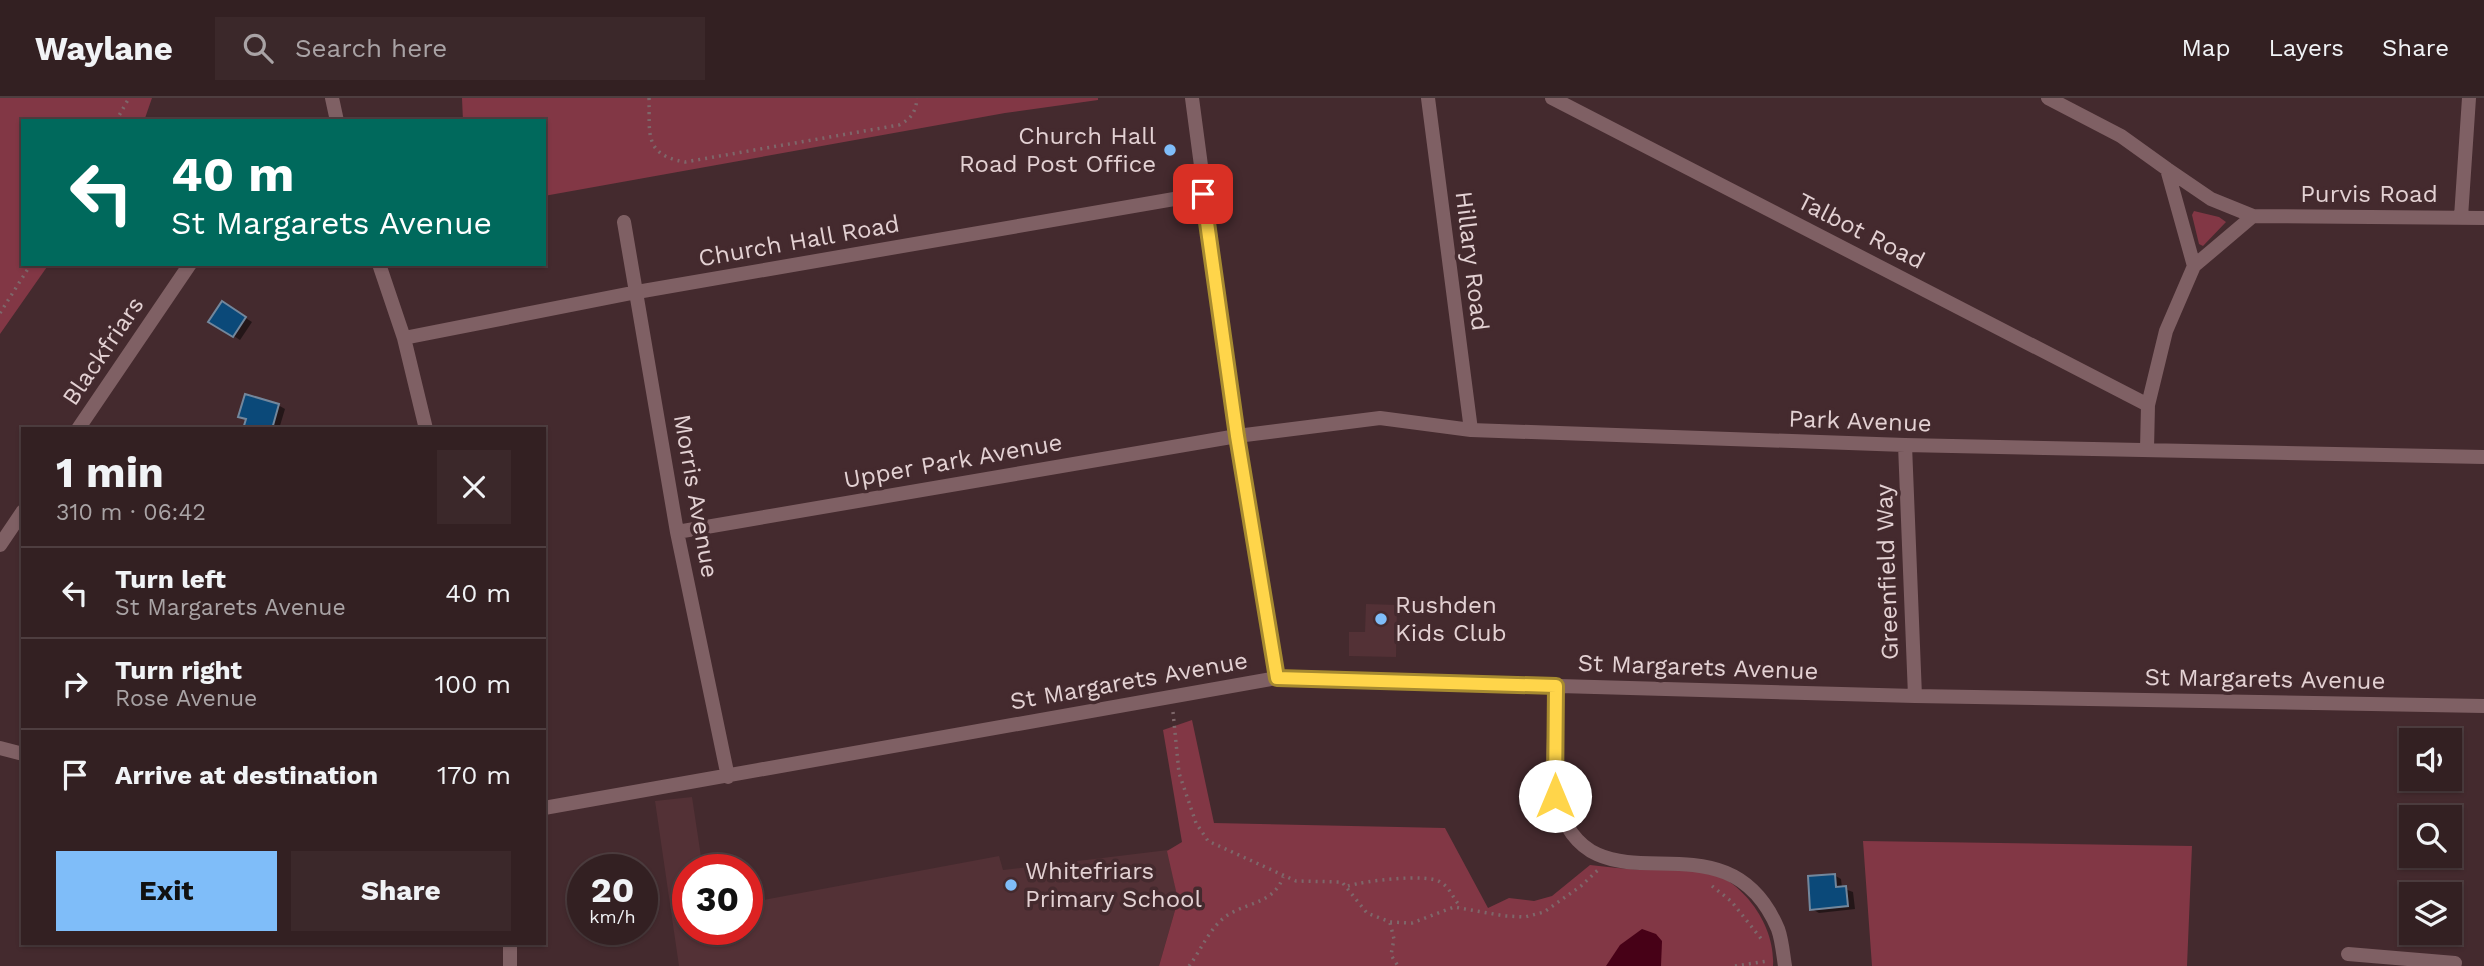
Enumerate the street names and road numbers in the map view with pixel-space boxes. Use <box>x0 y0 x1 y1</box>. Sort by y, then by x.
street label: Purvis Road <box>2300 180 2438 208</box>
street label: Talbot Road <box>1793 187 1929 275</box>
street label: Hillary Road <box>1450 190 1494 332</box>
street label: Church Hall Road <box>696 210 902 272</box>
street label: Blackfriars <box>57 291 149 411</box>
street label: Park Avenue <box>1788 405 1932 437</box>
street label: Morris Avenue <box>668 412 724 580</box>
street label: Upper Park Avenue <box>842 428 1064 494</box>
street label: Greenfield Way <box>1870 483 1904 661</box>
street label: St Margarets Avenue <box>1008 646 1250 716</box>
street label: St Margarets Avenue <box>1577 649 1819 685</box>
street label: St Margarets Avenue <box>2144 663 2386 695</box>

